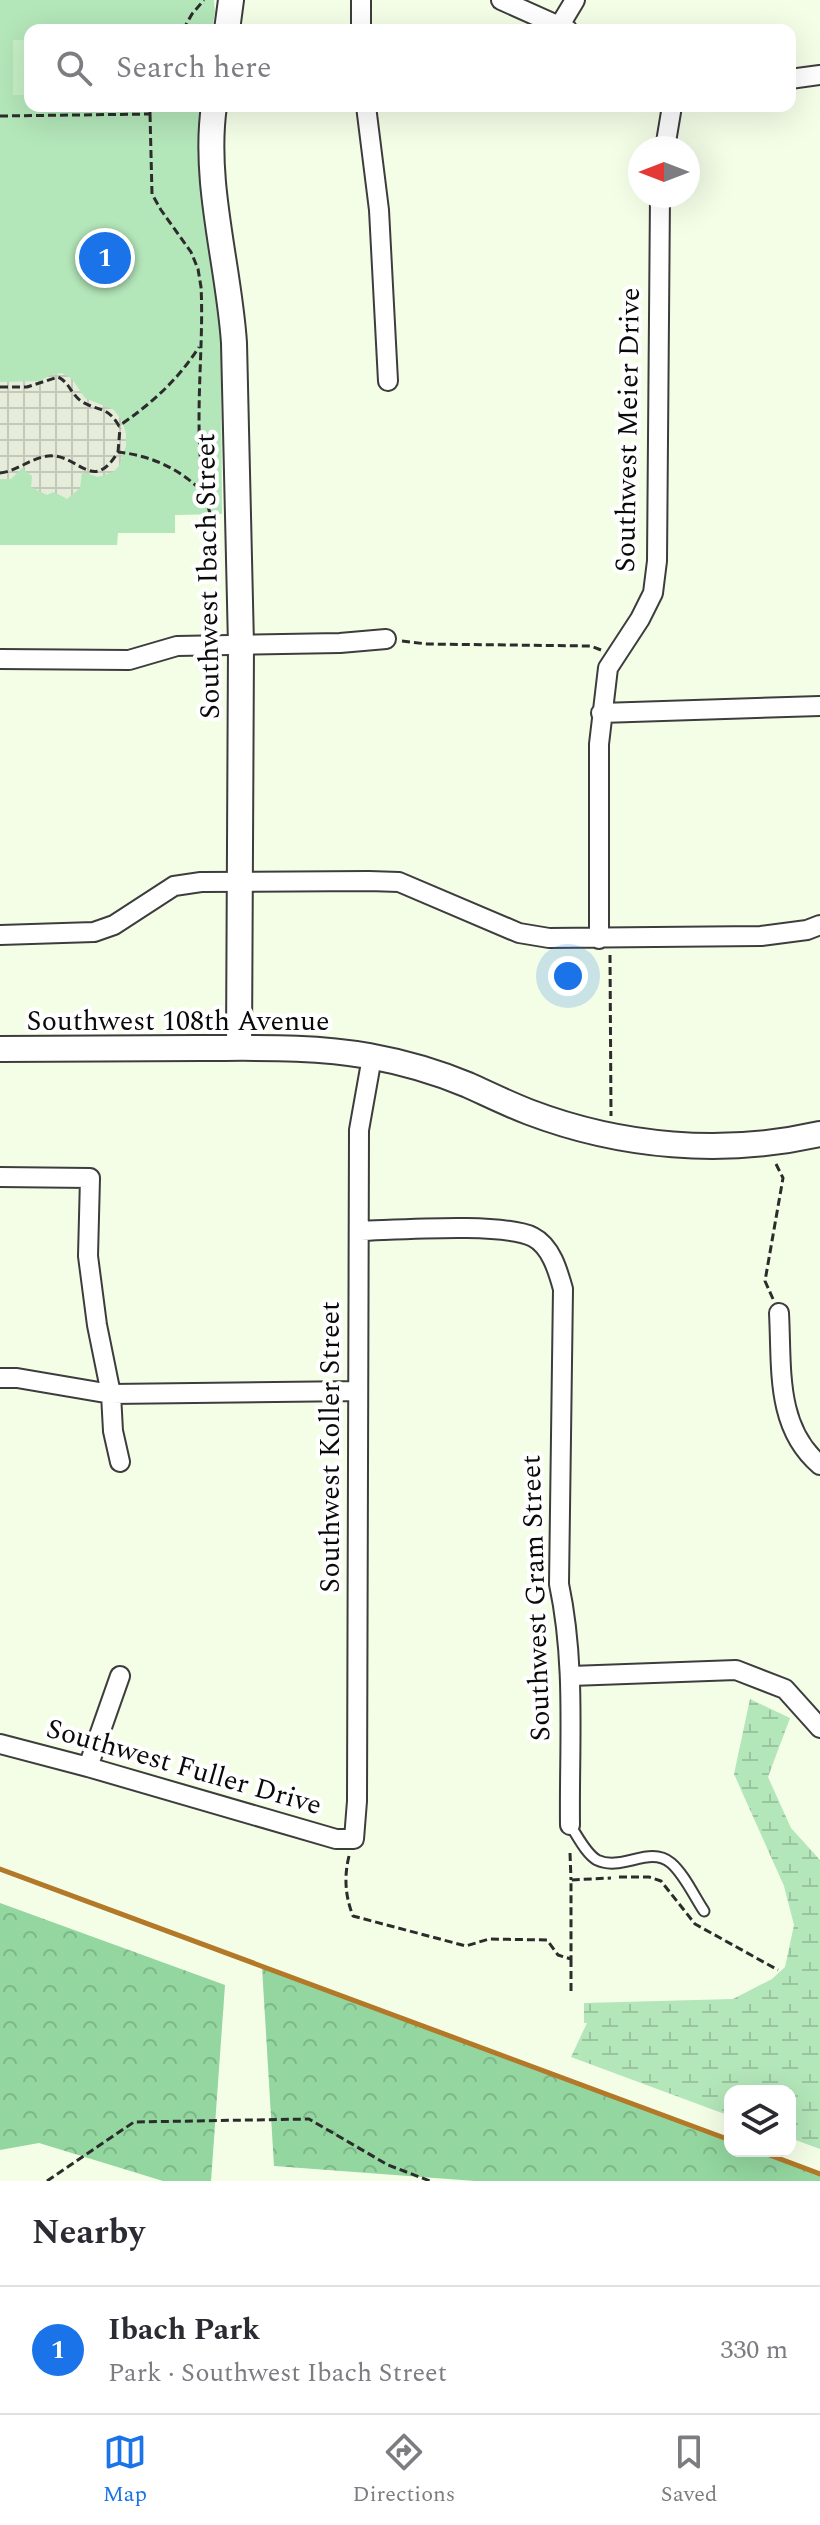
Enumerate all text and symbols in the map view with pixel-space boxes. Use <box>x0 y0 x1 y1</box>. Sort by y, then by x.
search box <box>24 24 796 112</box>
text: Search here <box>116 45 272 91</box>
icon: search <box>52 46 96 90</box>
north arrow <box>628 136 700 208</box>
pin: 1 <box>79 228 131 288</box>
street label: Southwest Meier Drive <box>604 287 652 573</box>
street label: Southwest Ibach Street <box>184 432 232 719</box>
your location <box>548 956 588 996</box>
street label: Southwest 108th Avenue <box>26 1000 330 1043</box>
street label: Southwest Koller Street <box>309 1301 352 1593</box>
street label: Southwest Gram Street <box>510 1454 562 1742</box>
street label: Southwest Fuller Drive <box>41 1707 327 1827</box>
map controls <box>724 2085 796 2157</box>
button: layers <box>724 2085 796 2157</box>
text: Nearby <box>32 2207 145 2259</box>
text: Ibach Park <box>108 2307 260 2353</box>
text: 1 <box>51 2330 65 2370</box>
text: 330 m <box>720 2330 788 2370</box>
text: Park · Southwest Ibach Street <box>108 2353 447 2393</box>
tab: Map <box>103 2430 147 2511</box>
tab: Directions <box>353 2430 455 2511</box>
tab: Saved <box>661 2430 717 2511</box>

